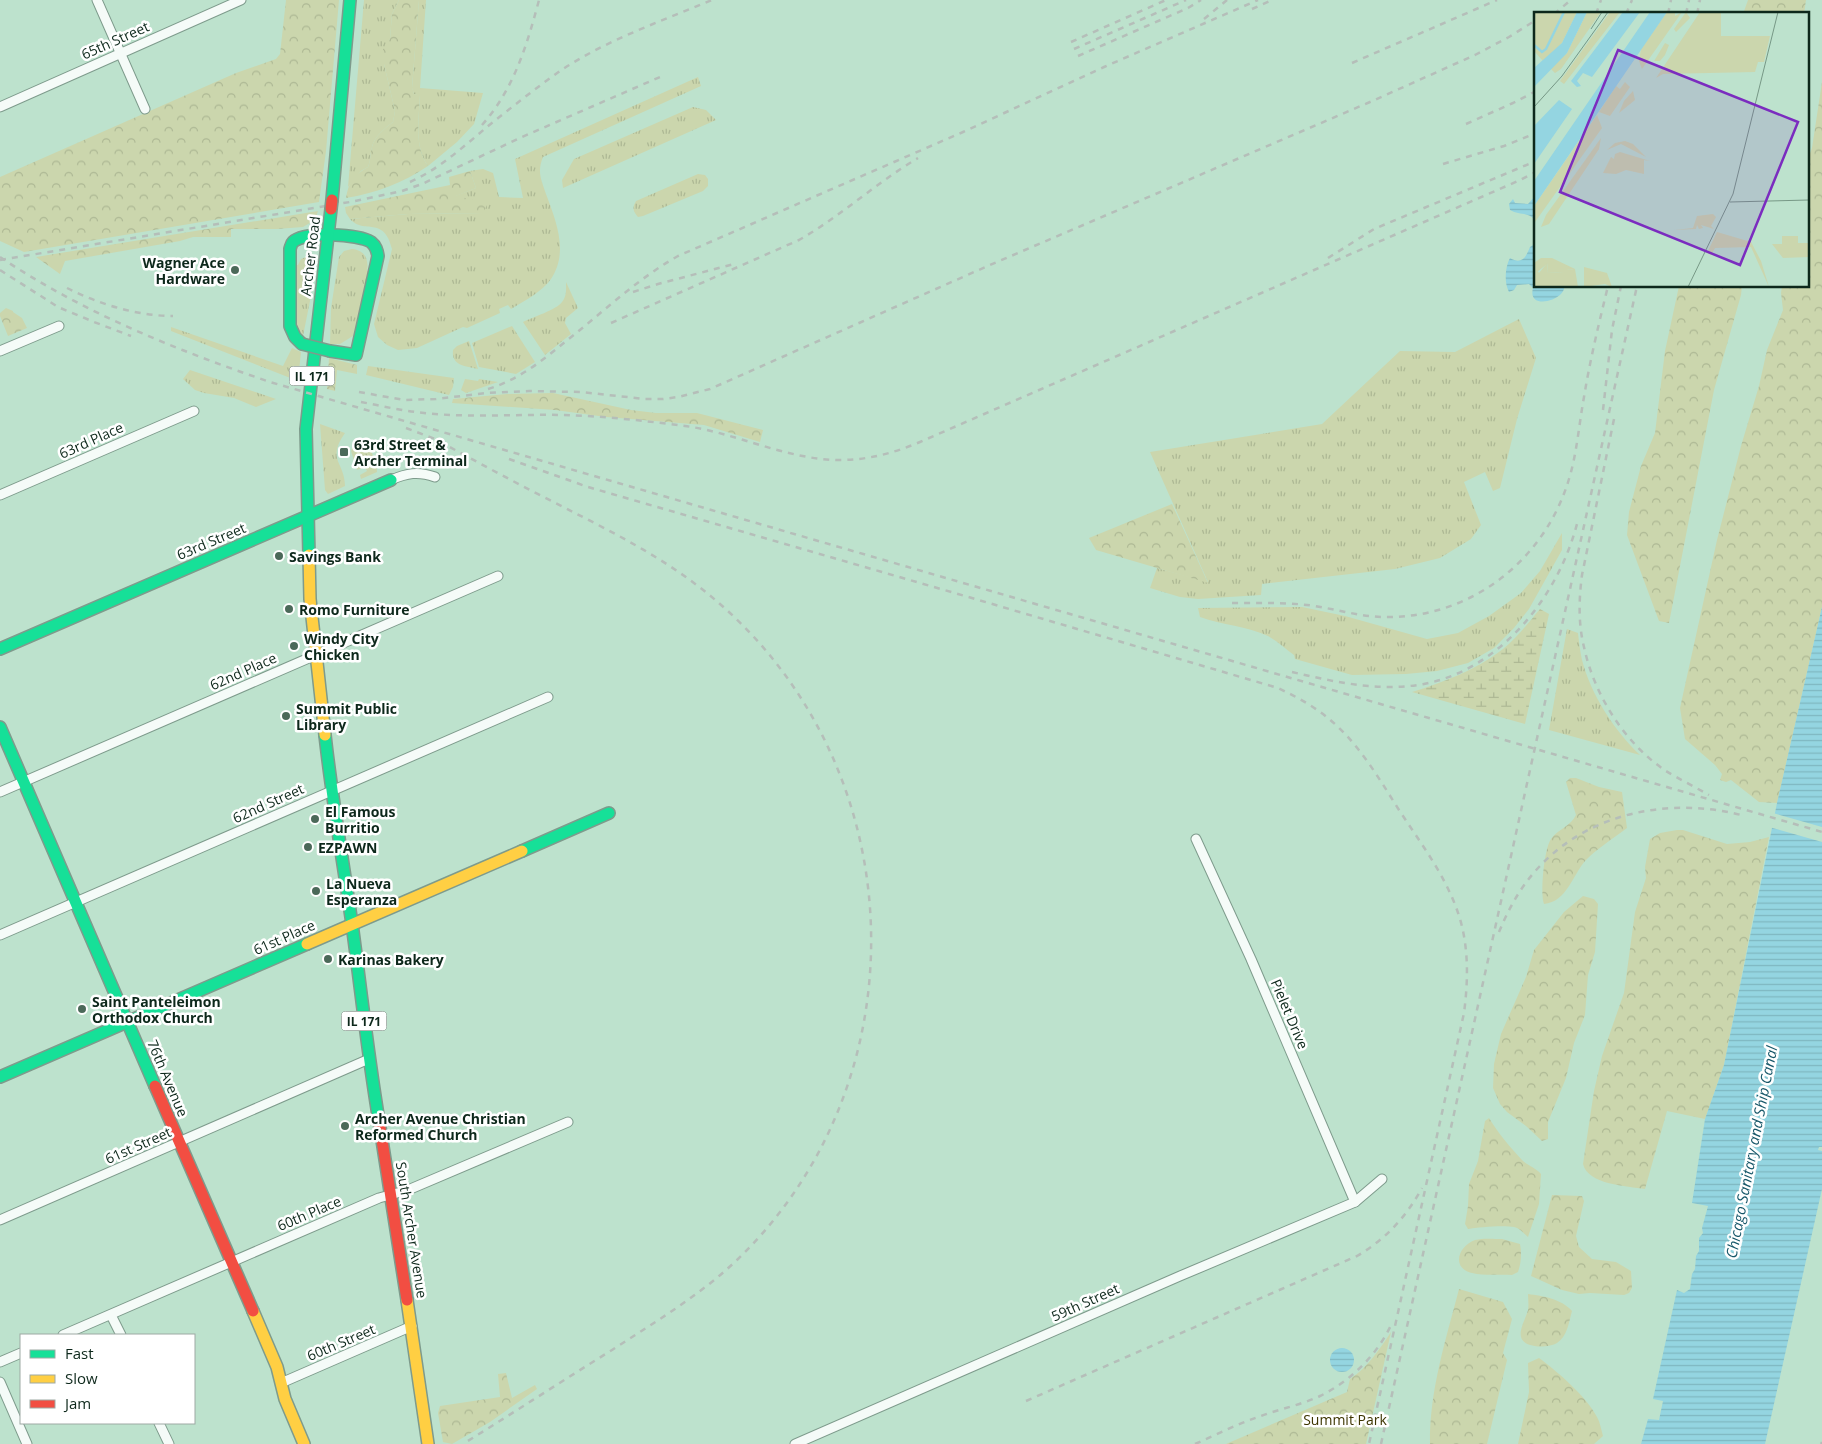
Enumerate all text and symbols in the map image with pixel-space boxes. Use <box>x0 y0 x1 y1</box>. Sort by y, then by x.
inset map <box>1534 12 1810 288</box>
street label: 65th Street <box>78 17 152 63</box>
street label: Archer Road <box>296 215 324 297</box>
place label: Wagner Ace Hardware <box>143 253 225 288</box>
marker: Wagner Ace Hardware <box>229 264 241 276</box>
road number: IL 171 <box>290 366 334 386</box>
street label: 63rd Place <box>56 417 126 463</box>
place label: 63rd Street & Archer Terminal <box>354 435 467 470</box>
marker: 63rd Street & Archer Terminal <box>338 446 350 458</box>
street label: 63rd Street <box>174 518 248 564</box>
place label: Savings Bank <box>289 547 381 566</box>
marker: Savings Bank <box>273 550 285 562</box>
place label: Romo Furniture <box>299 600 410 619</box>
marker: Romo Furniture <box>283 603 295 615</box>
place label: Windy City Chicken <box>304 629 379 664</box>
marker: Windy City Chicken <box>288 640 300 652</box>
street label: 62nd Place <box>207 648 279 694</box>
place label: Summit Public Library <box>296 699 397 734</box>
marker: Summit Public Library <box>280 710 292 722</box>
street label: 62nd Street <box>229 779 307 827</box>
place label: El Famous Burritio <box>325 802 396 837</box>
marker: El Famous Burritio <box>309 813 321 825</box>
place label: EZPAWN <box>318 838 377 857</box>
marker: EZPAWN <box>302 841 314 853</box>
place label: La Nueva Esperanza <box>326 874 397 909</box>
marker: La Nueva Esperanza <box>310 885 322 897</box>
street label: 61st Place <box>250 915 318 959</box>
place label: Karinas Bakery <box>338 950 444 969</box>
marker: Karinas Bakery <box>322 953 334 965</box>
street label: Pielet Drive <box>1267 976 1313 1052</box>
place label: Saint Panteleimon Orthodox Church <box>92 992 221 1027</box>
marker: Saint Panteleimon Orthodox Church <box>76 1003 88 1015</box>
road number: IL 171 <box>342 1011 386 1030</box>
street label: 76th Avenue <box>143 1037 193 1120</box>
water label: Chicago Sanitary and Ship Canal <box>1721 1043 1782 1260</box>
place label: Archer Avenue Christian Reformed Church <box>355 1109 526 1144</box>
marker: Archer Avenue Christian Reformed Church <box>339 1120 351 1132</box>
street label: 61st Street <box>102 1122 174 1168</box>
street label: South Archer Avenue <box>392 1160 432 1300</box>
street label: 60th Place <box>274 1191 344 1235</box>
street label: 59th Street <box>1048 1279 1122 1325</box>
street label: 60th Street <box>304 1319 378 1365</box>
legend <box>20 1334 195 1424</box>
text: Fast <box>65 1343 94 1363</box>
text: Slow <box>65 1368 98 1388</box>
text: Jam <box>63 1393 91 1413</box>
park label: Summit Park <box>1303 1410 1387 1429</box>

